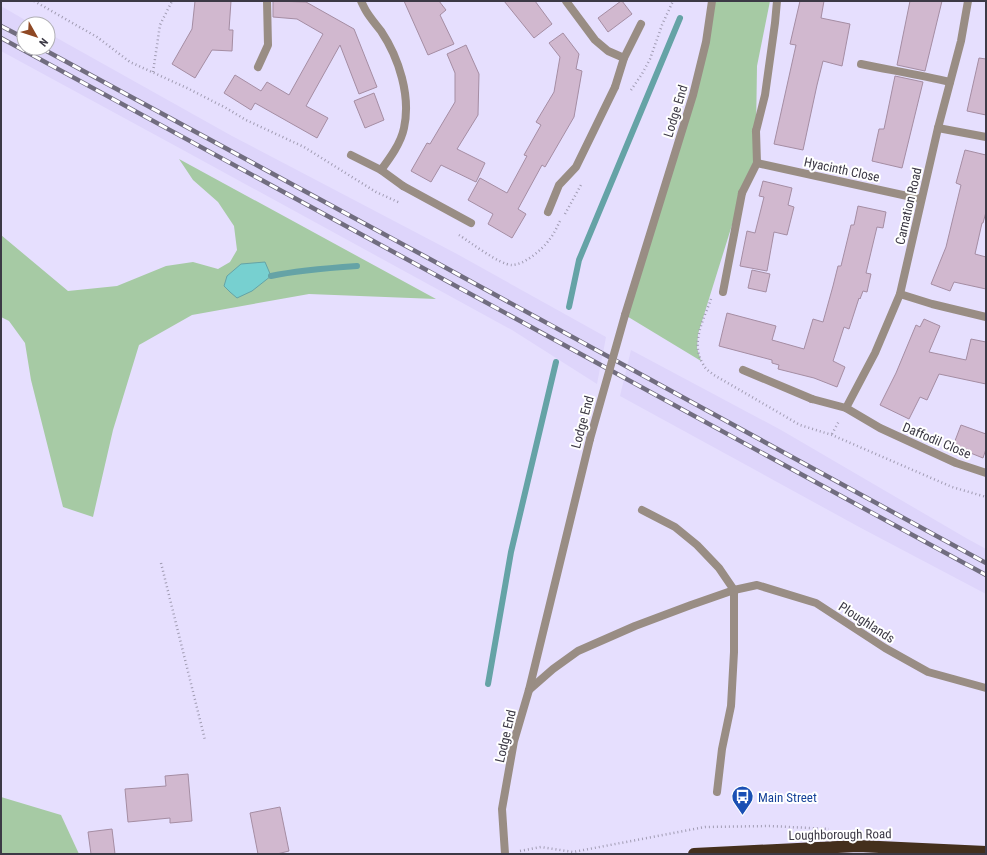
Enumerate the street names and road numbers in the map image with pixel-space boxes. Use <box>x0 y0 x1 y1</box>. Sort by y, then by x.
street label: Lodge End <box>660 83 691 139</box>
street label: Hyacinth Close <box>803 154 881 185</box>
street label: Carnation Road <box>892 166 925 246</box>
street label: Lodge End <box>568 394 597 450</box>
street label: Daffodil Close <box>900 419 973 462</box>
street label: Ploughlands <box>836 599 898 646</box>
street label: Lodge End <box>492 708 519 764</box>
street label: Loughborough Road <box>788 826 892 843</box>

